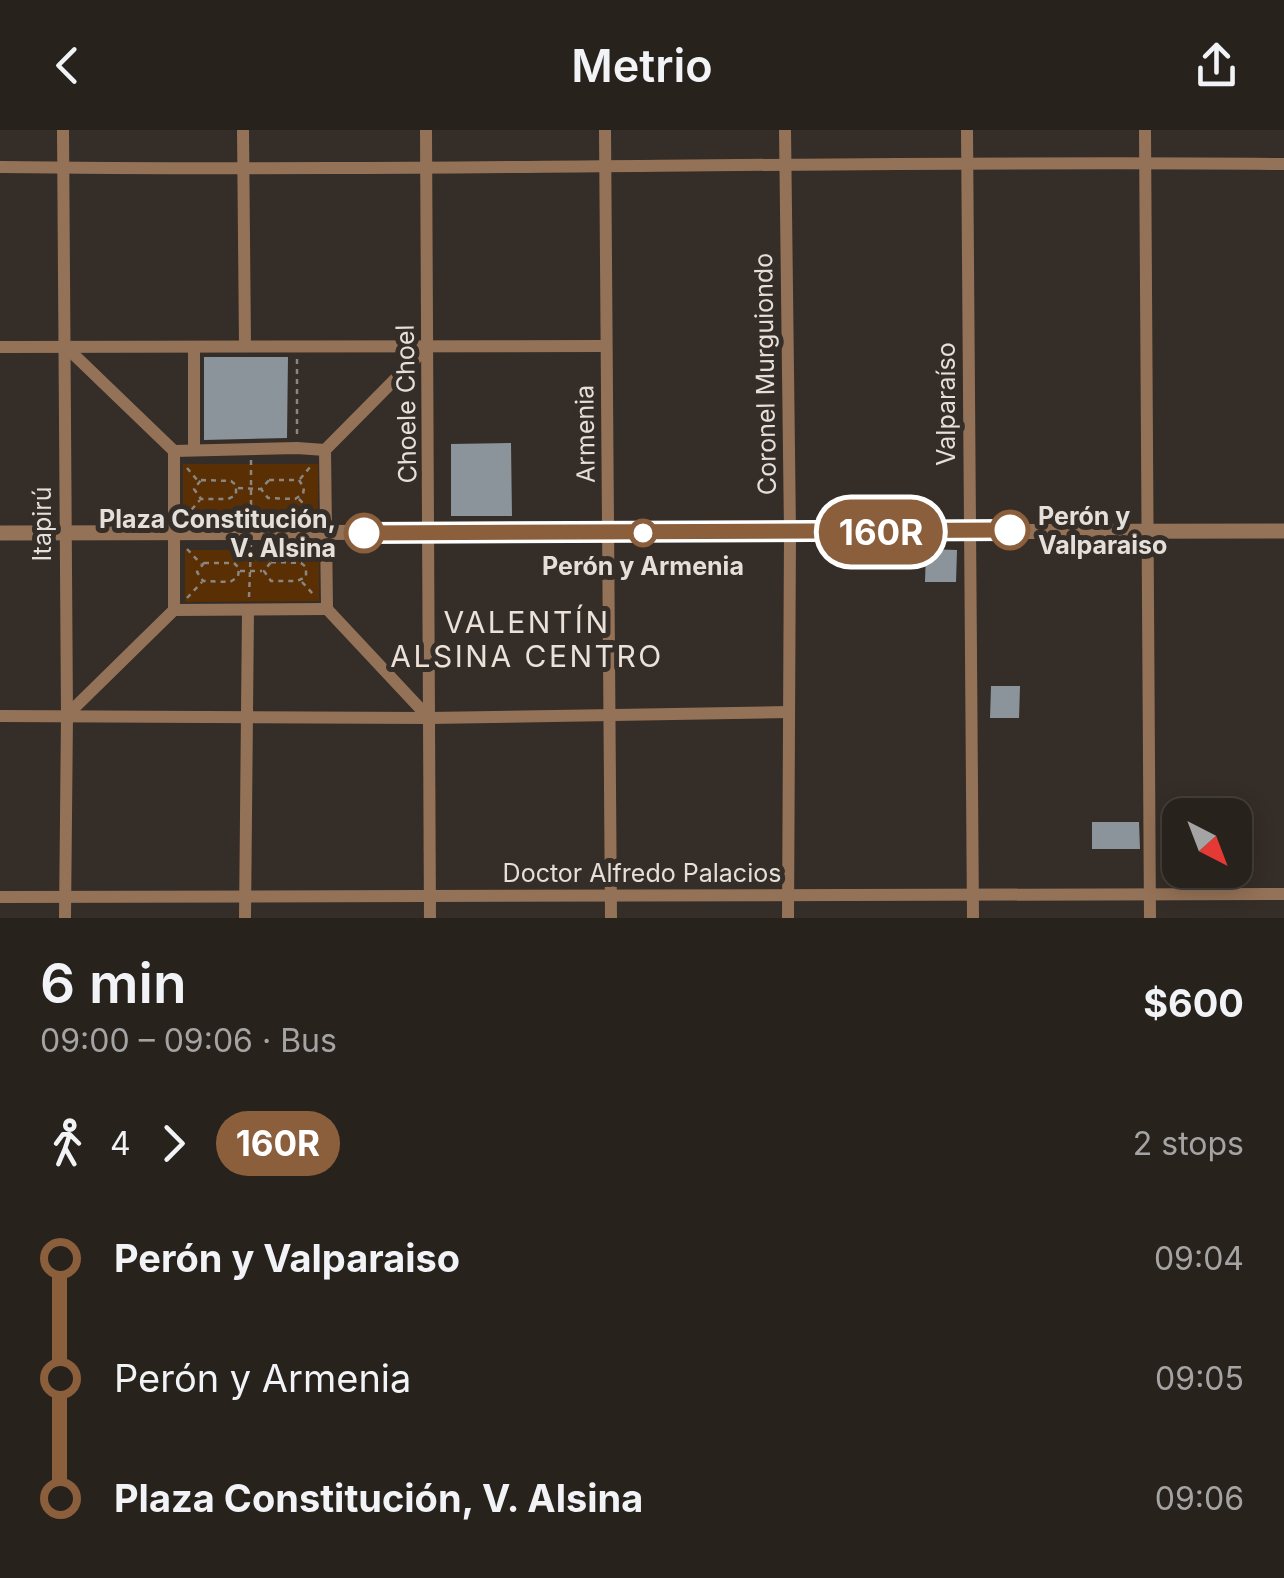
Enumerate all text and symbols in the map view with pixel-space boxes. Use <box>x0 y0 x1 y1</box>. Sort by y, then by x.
icon: back <box>40 38 95 93</box>
text: Metrio <box>571 38 713 93</box>
icon: share <box>1189 38 1244 93</box>
street label: Coronel Murguiondo <box>748 253 782 495</box>
street label: Choele Choel <box>390 324 422 484</box>
street label: Valparaíso <box>931 342 961 466</box>
street label: Armenia <box>569 385 601 483</box>
street label: Itapirú <box>27 487 57 561</box>
line badge: 160R <box>811 500 951 564</box>
place label: Perón y Valparaiso <box>1038 501 1167 560</box>
place label: Plaza Constitución, V. Alsina <box>99 504 336 563</box>
text: 160R <box>839 511 923 553</box>
marker: Perón y Valparaiso <box>991 511 1029 549</box>
marker: Plaza Constitución, V. Alsina <box>345 514 383 552</box>
marker: Perón y Armenia <box>630 520 656 546</box>
place label: Perón y Armenia <box>542 551 744 581</box>
district label: VALENTÍN ALSINA CENTRO <box>390 604 664 674</box>
north arrow <box>1162 798 1252 888</box>
map controls <box>1162 798 1252 888</box>
street label: Doctor Alfredo Palacios <box>503 858 781 888</box>
text: 6 min <box>40 950 187 1016</box>
text: $600 <box>1143 980 1244 1026</box>
text: 09:00 – 09:06 · Bus <box>40 1021 337 1060</box>
icon: walk <box>40 1116 95 1171</box>
icon: forward <box>146 1116 201 1171</box>
text: 160R <box>236 1122 320 1164</box>
text: 4 <box>110 1124 131 1163</box>
text: 2 stops <box>1133 1124 1244 1163</box>
text: Perón y Valparaiso <box>114 1235 460 1281</box>
text: 09:04 <box>1154 1239 1244 1278</box>
text: Perón y Armenia <box>114 1355 411 1401</box>
text: 09:05 <box>1155 1359 1244 1398</box>
text: Plaza Constitución, V. Alsina <box>114 1475 643 1521</box>
text: 09:06 <box>1155 1479 1244 1518</box>

